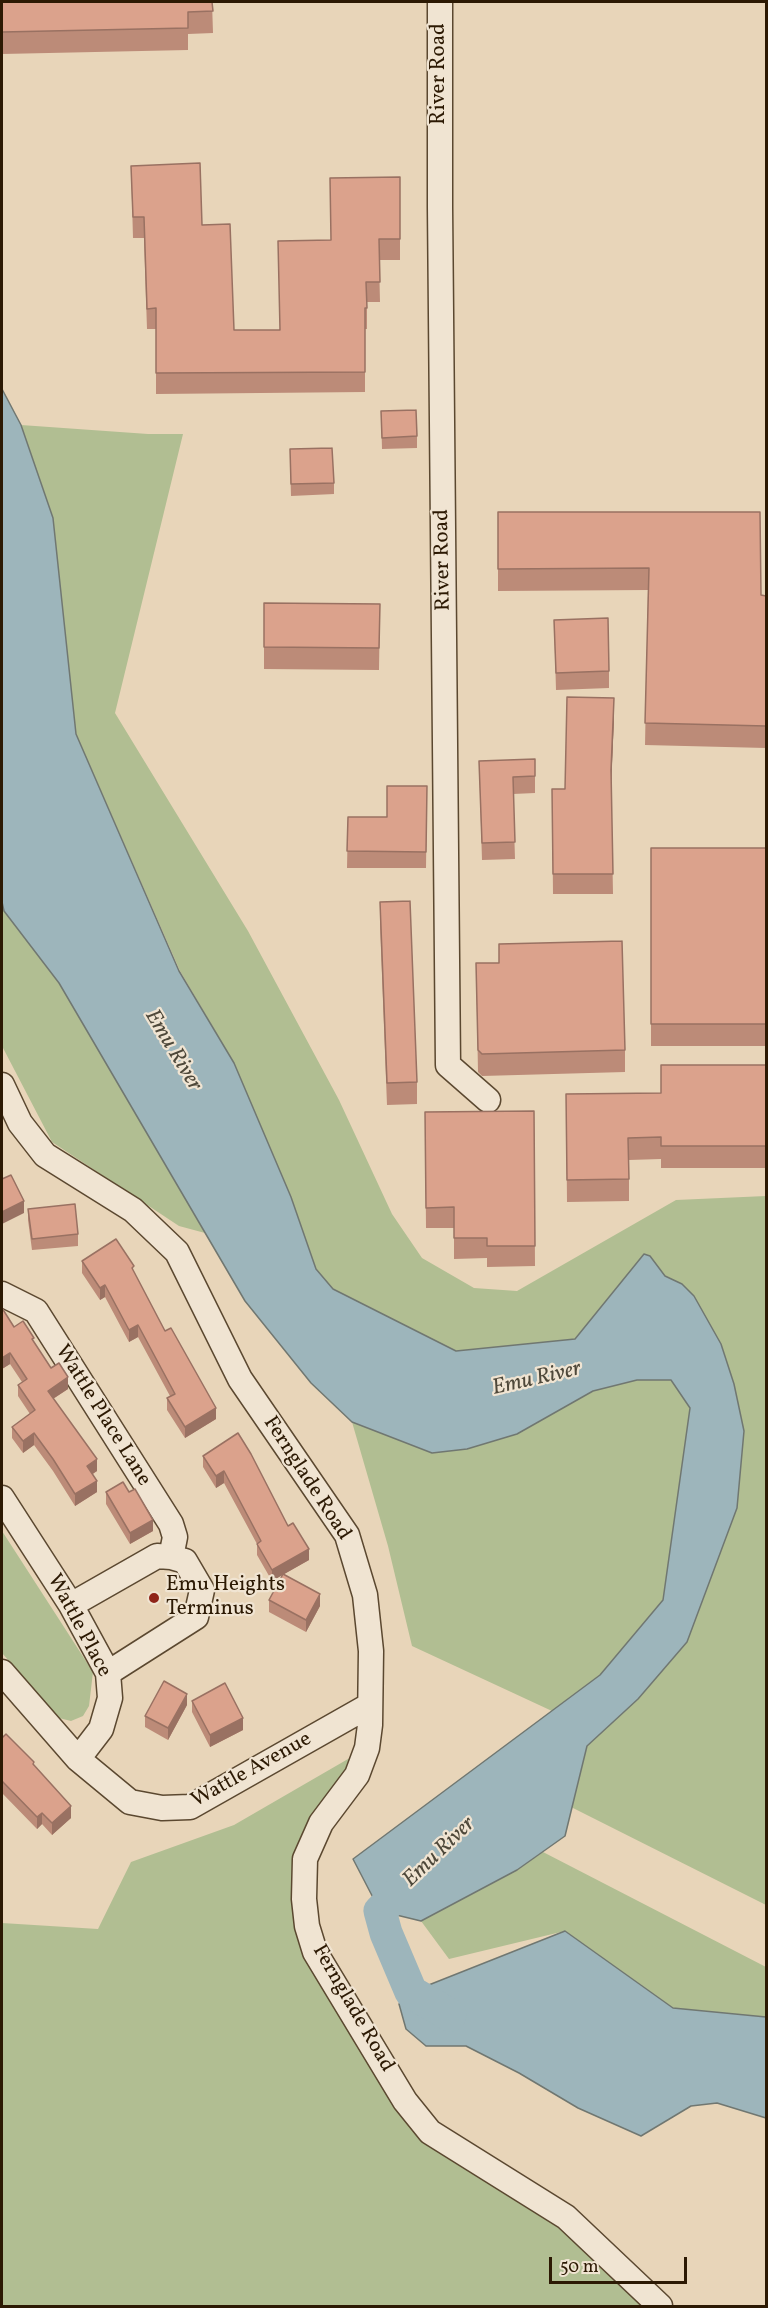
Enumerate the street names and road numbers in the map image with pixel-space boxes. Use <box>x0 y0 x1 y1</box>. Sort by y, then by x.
street label: River Road <box>427 23 453 125</box>
street label: River Road <box>431 509 457 611</box>
street label: Wattle Place Lane <box>48 1341 156 1491</box>
street label: Fernglade Road <box>257 1412 355 1546</box>
street label: Wattle Place <box>40 1570 116 1682</box>
street label: Wattle Avenue <box>188 1728 316 1814</box>
street label: Fernglade Road <box>305 1941 399 2077</box>

